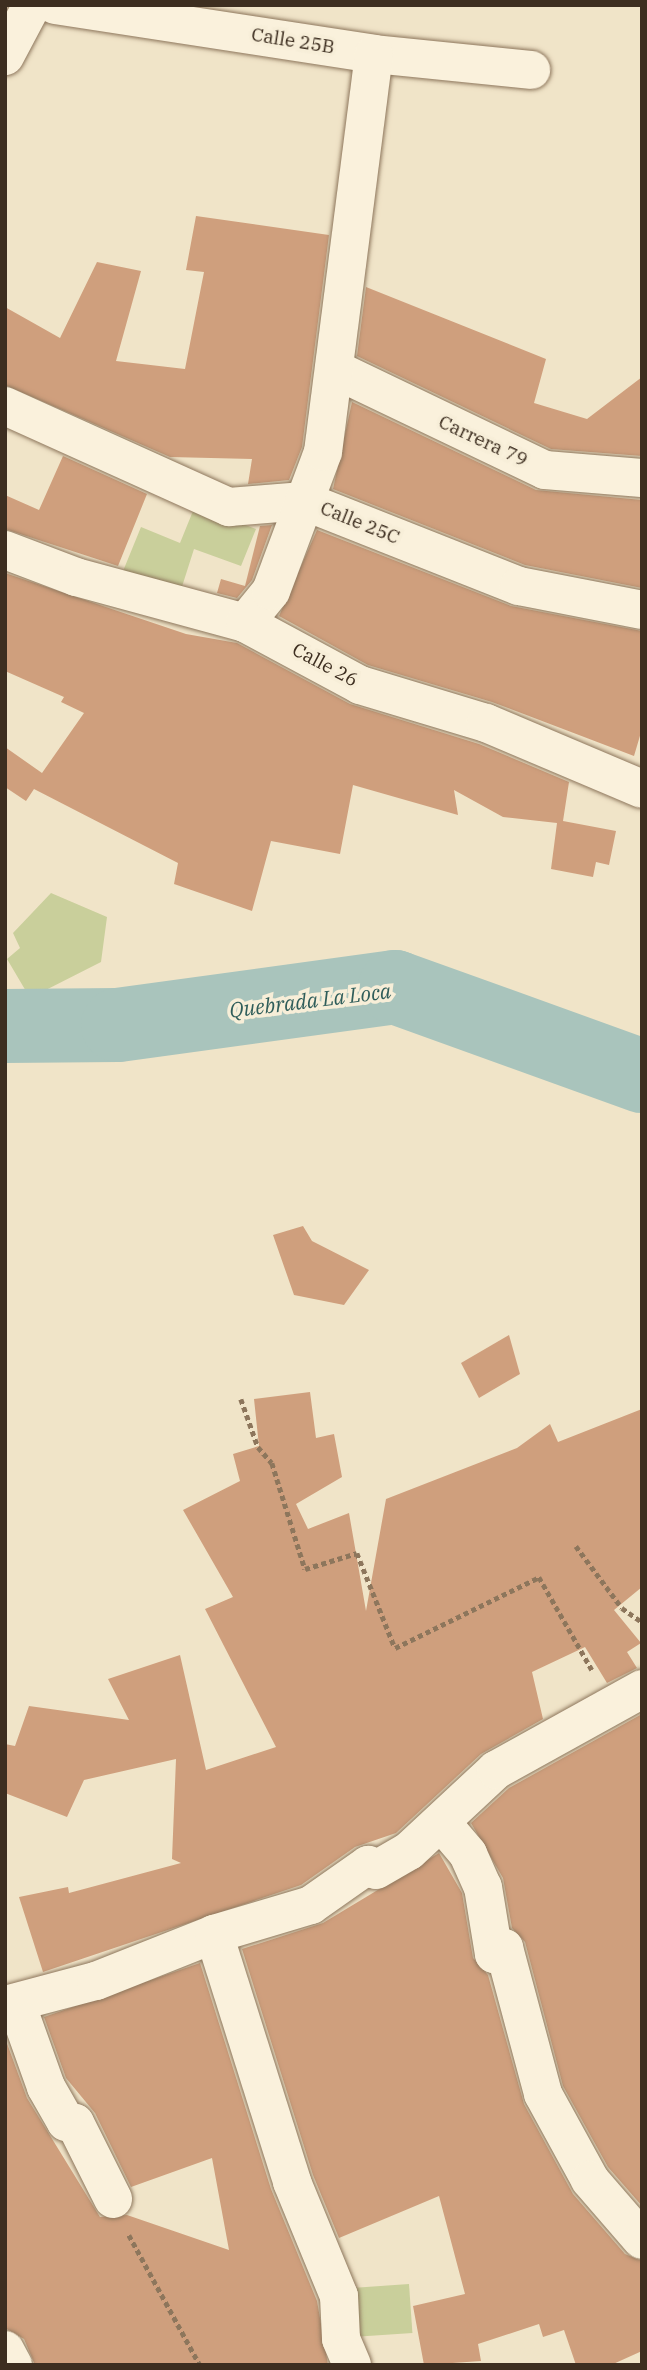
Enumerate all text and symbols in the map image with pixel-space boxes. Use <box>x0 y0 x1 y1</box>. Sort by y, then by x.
street label: Calle 25B <box>250 23 336 59</box>
street label: Carrera 79 <box>435 410 531 472</box>
street label: Calle 25C <box>317 497 403 549</box>
street label: Calle 26 <box>288 638 362 692</box>
water label: Quebrada La Loca <box>228 978 392 1022</box>

